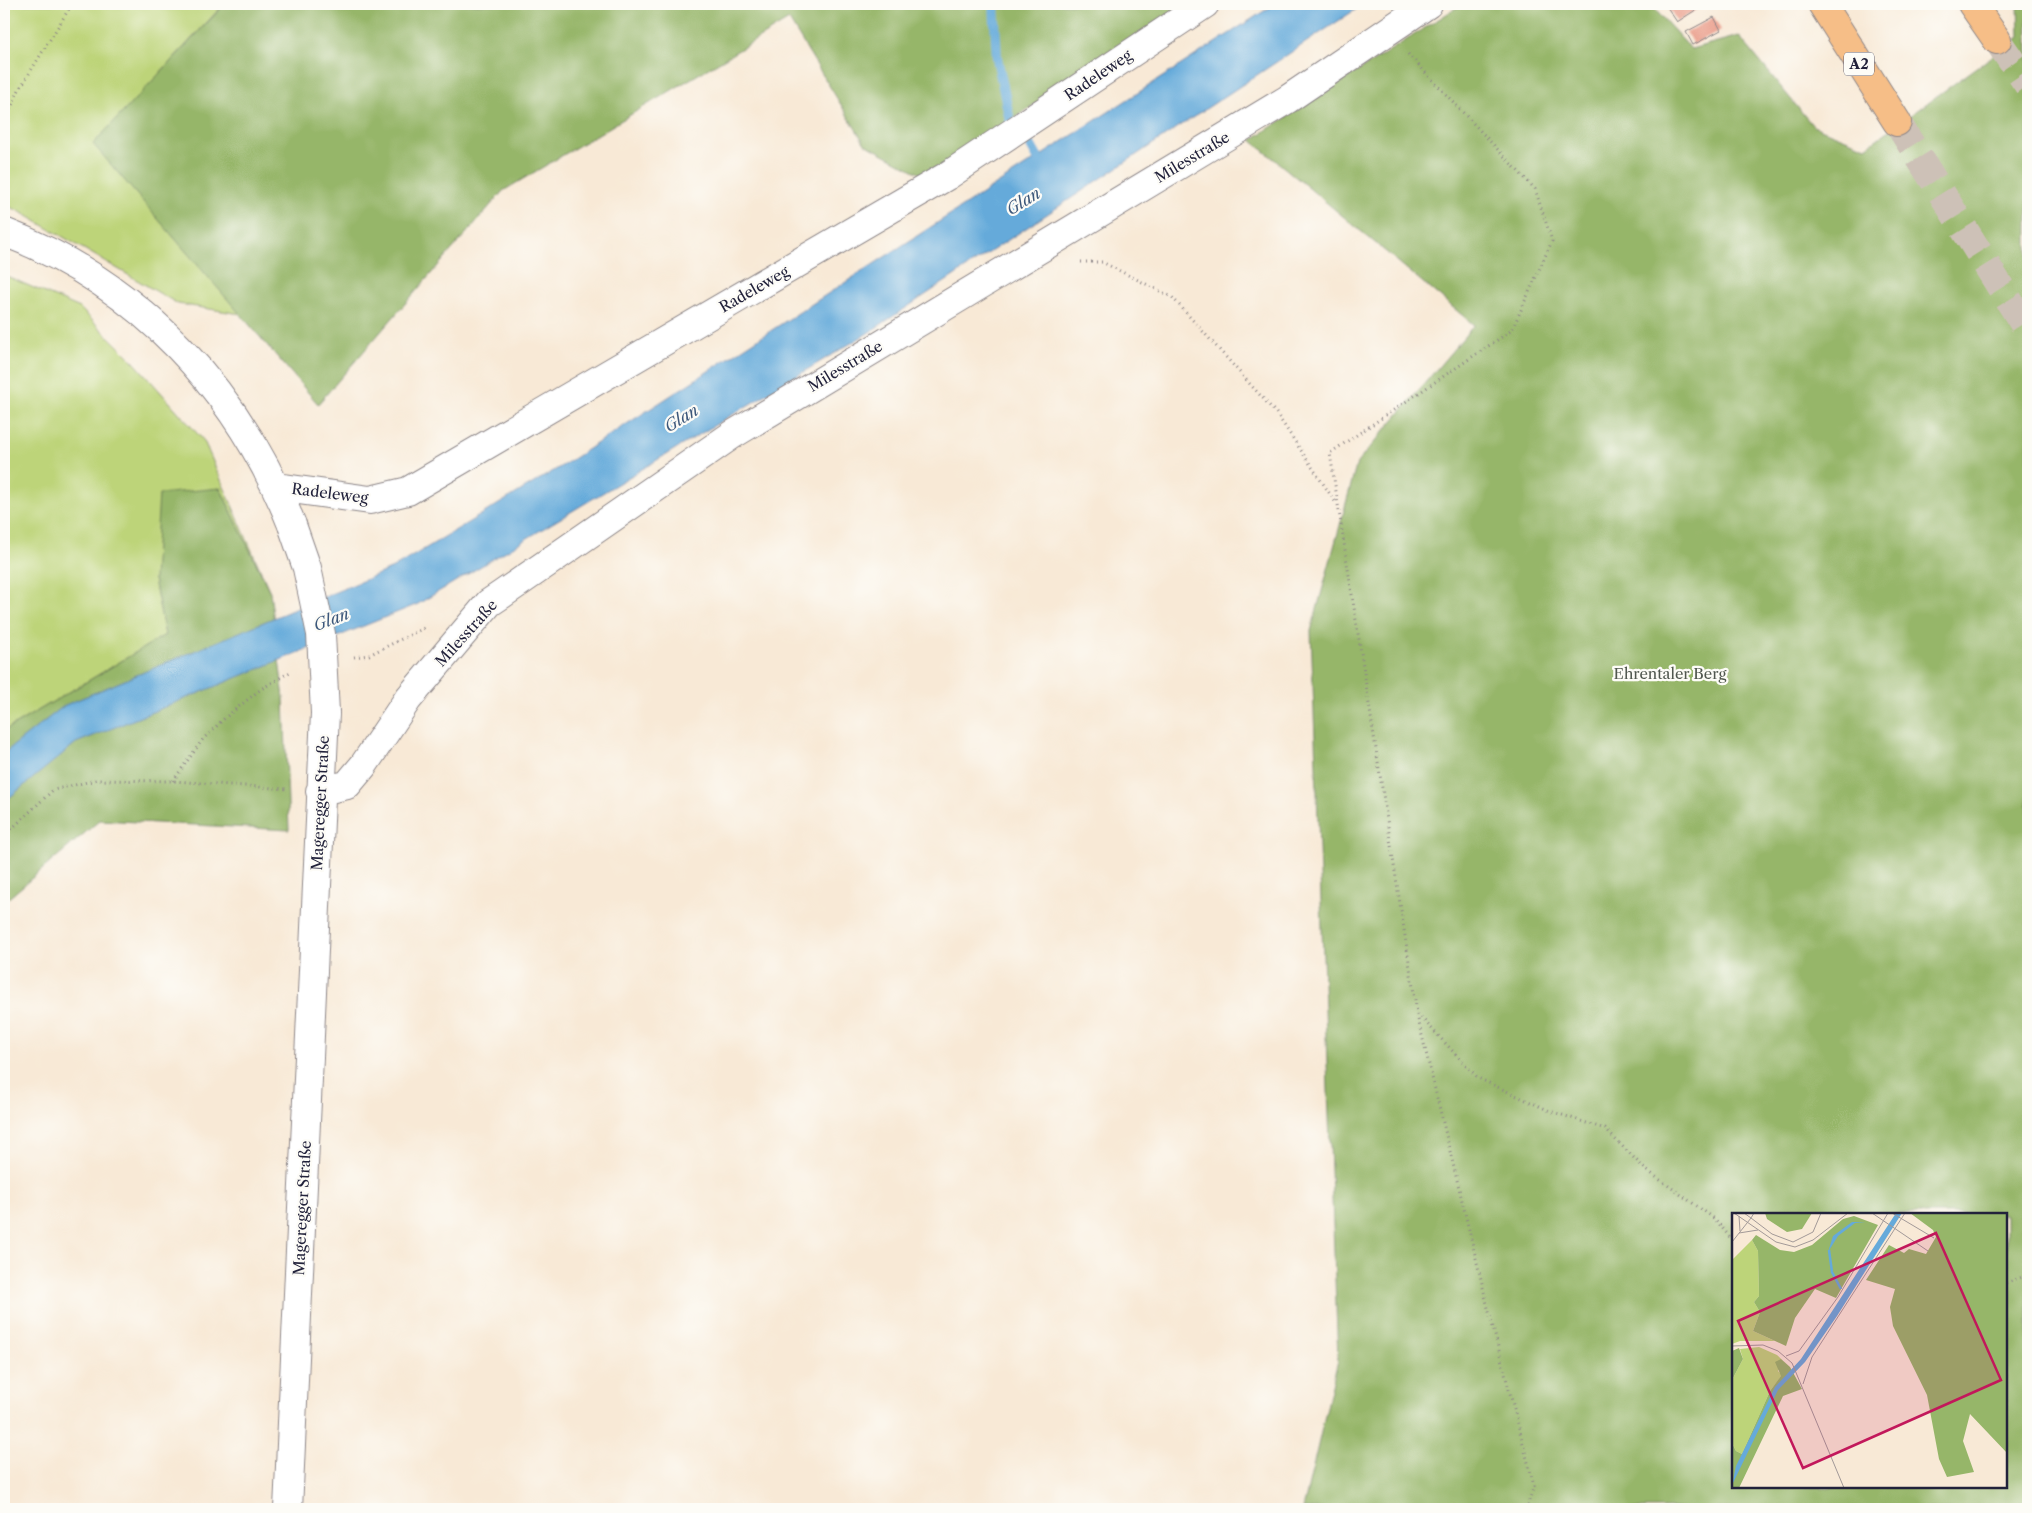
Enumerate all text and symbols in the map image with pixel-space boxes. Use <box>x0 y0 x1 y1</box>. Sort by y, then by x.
street label: Radeleweg <box>1061 45 1135 105</box>
road number: A2 <box>1844 52 1874 76</box>
street label: Milesstraße <box>1151 127 1233 187</box>
water label: Glan <box>1002 183 1044 219</box>
street label: Radeleweg <box>716 261 792 317</box>
street label: Milesstraße <box>804 336 886 396</box>
water label: Glan <box>660 400 702 436</box>
street label: Radeleweg <box>290 479 370 507</box>
street label: Milesstraße <box>431 595 501 671</box>
water label: Glan <box>310 603 352 635</box>
park label: Ehrentaler Berg <box>1614 664 1726 683</box>
street label: Mageregger Straße <box>307 735 333 871</box>
street label: Mageregger Straße <box>289 1140 315 1276</box>
inset map <box>1732 1213 2007 1488</box>

